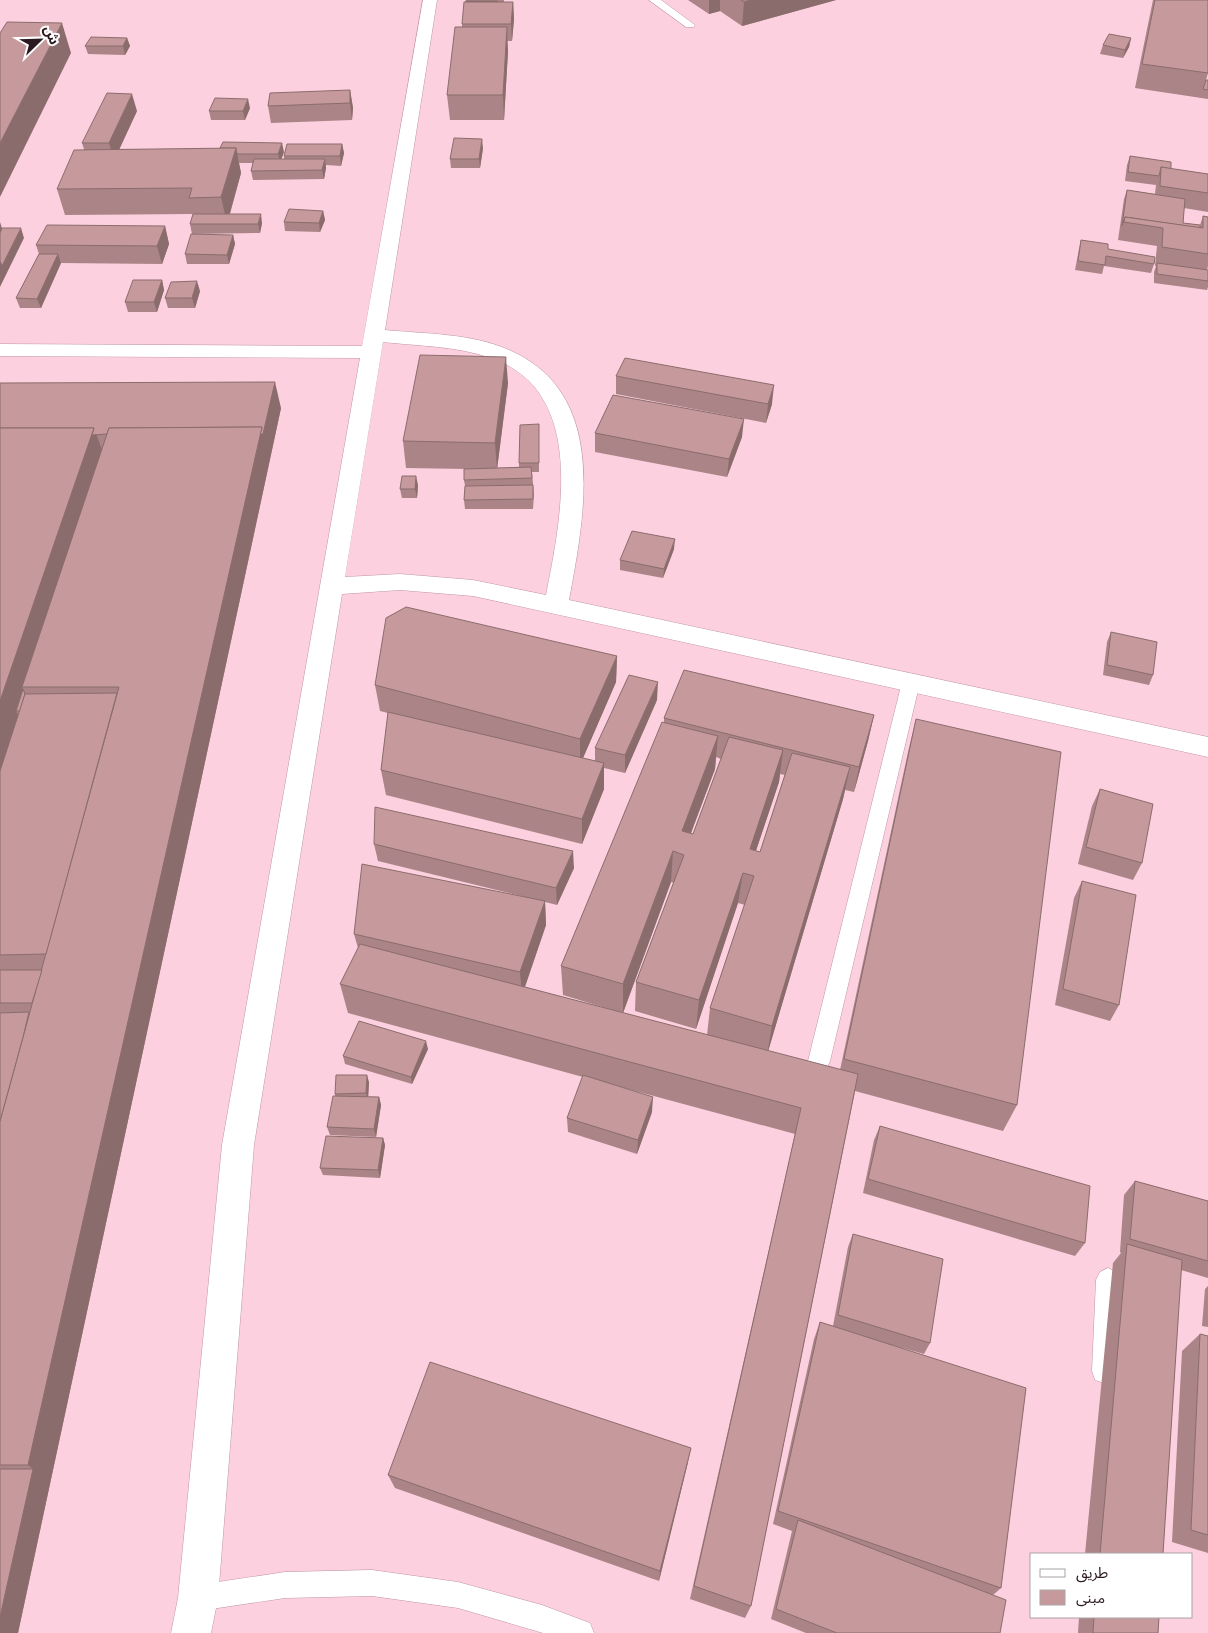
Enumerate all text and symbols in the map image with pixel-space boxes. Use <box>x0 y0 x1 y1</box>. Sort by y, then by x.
north arrow <box>15 15 65 65</box>
text: ش <box>41 23 63 47</box>
legend <box>1030 1553 1193 1618</box>
text: طريق <box>1076 1564 1108 1583</box>
text: مبنى <box>1076 1589 1105 1607</box>

